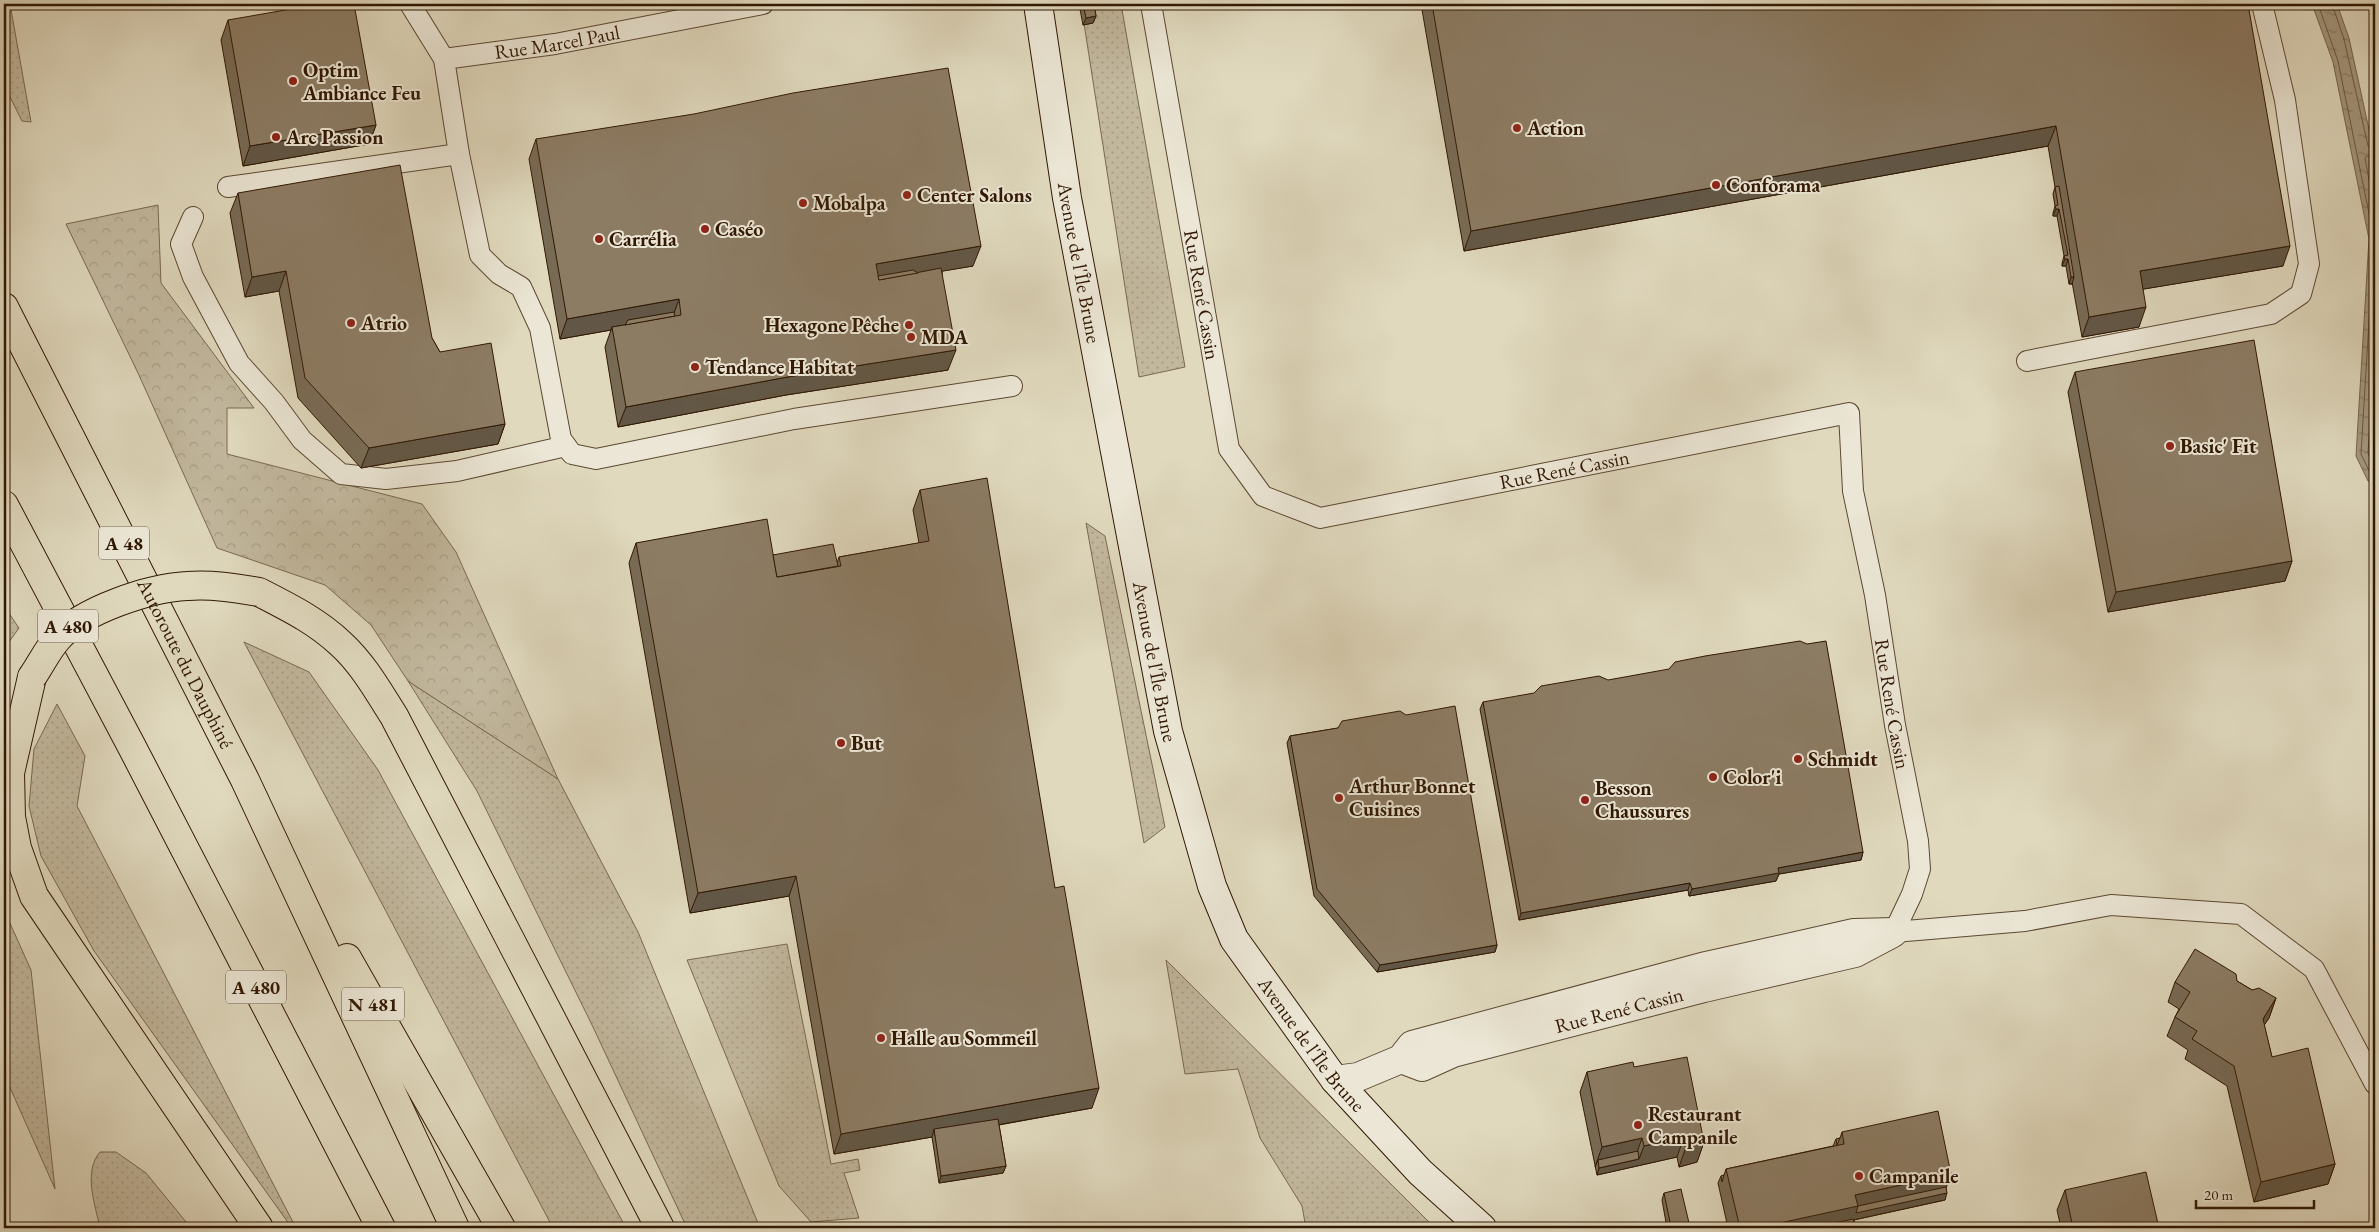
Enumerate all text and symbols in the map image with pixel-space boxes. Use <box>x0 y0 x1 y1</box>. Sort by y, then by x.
street label: Rue Marcel Paul <box>493 19 622 65</box>
place label: Optim Ambiance Feu <box>302 57 421 106</box>
marker: Optim Ambiance Feu <box>287 75 299 87</box>
place label: Action <box>1526 115 1584 141</box>
marker: Action <box>1511 122 1523 134</box>
place label: Arc Passion <box>285 124 383 150</box>
marker: Arc Passion <box>270 131 282 143</box>
place label: Conforama <box>1726 172 1821 198</box>
marker: Conforama <box>1710 179 1722 191</box>
street label: Avenue de l'Île Brune <box>1052 180 1107 345</box>
place label: Center Salons <box>917 182 1032 208</box>
marker: Center Salons <box>901 189 913 201</box>
place label: Mobalpa <box>813 190 886 216</box>
marker: Mobalpa <box>797 197 809 209</box>
place label: Caséo <box>715 216 763 242</box>
marker: Caséo <box>699 223 711 235</box>
place label: Carrélia <box>609 226 677 252</box>
street label: Rue René Cassin <box>1178 227 1226 362</box>
marker: Carrélia <box>593 233 605 245</box>
place label: Atrio <box>360 310 407 336</box>
place label: Hexagone Pêche <box>764 312 899 338</box>
marker: Atrio <box>345 317 357 329</box>
marker: Hexagone Pêche <box>903 319 915 331</box>
place label: MDA <box>921 324 969 350</box>
marker: MDA <box>905 331 917 343</box>
place label: Tendance Habitat <box>705 354 855 380</box>
marker: Tendance Habitat <box>689 361 701 373</box>
place label: Basic' Fit <box>2180 433 2257 459</box>
marker: Basic' Fit <box>2164 440 2176 452</box>
street label: Rue René Cassin <box>1497 444 1632 495</box>
road number: A 48 <box>99 526 149 560</box>
street label: Autoroute du Dauphiné <box>131 573 240 753</box>
street label: Avenue de l'Île Brune <box>1127 578 1184 745</box>
road number: A 480 <box>38 610 98 642</box>
street label: Rue René Cassin <box>1869 637 1917 772</box>
place label: But <box>851 730 883 756</box>
marker: But <box>835 737 847 749</box>
place label: Schmidt <box>1808 746 1878 772</box>
marker: Schmidt <box>1792 753 1804 765</box>
place label: Color'i <box>1723 764 1781 790</box>
marker: Color'i <box>1707 771 1719 783</box>
place label: Arthur Bonnet Cuisines <box>1348 773 1476 822</box>
place label: Besson Chaussures <box>1595 775 1689 824</box>
marker: Arthur Bonnet Cuisines <box>1333 792 1345 804</box>
marker: Besson Chaussures <box>1579 794 1591 806</box>
road number: A 480 <box>226 970 286 1004</box>
street label: Avenue de l'Île Brune <box>1252 971 1371 1118</box>
street label: Rue René Cassin <box>1552 981 1686 1039</box>
road number: N 481 <box>342 988 404 1021</box>
place label: Halle au Sommeil <box>891 1025 1037 1051</box>
marker: Halle au Sommeil <box>875 1032 887 1044</box>
place label: Restaurant Campanile <box>1648 1101 1742 1150</box>
marker: Restaurant Campanile <box>1632 1119 1644 1131</box>
place label: Campanile <box>1869 1163 1958 1189</box>
marker: Campanile <box>1853 1170 1865 1182</box>
scale bar <box>2196 1177 2314 1209</box>
text: 20 m <box>2204 1185 2233 1204</box>

